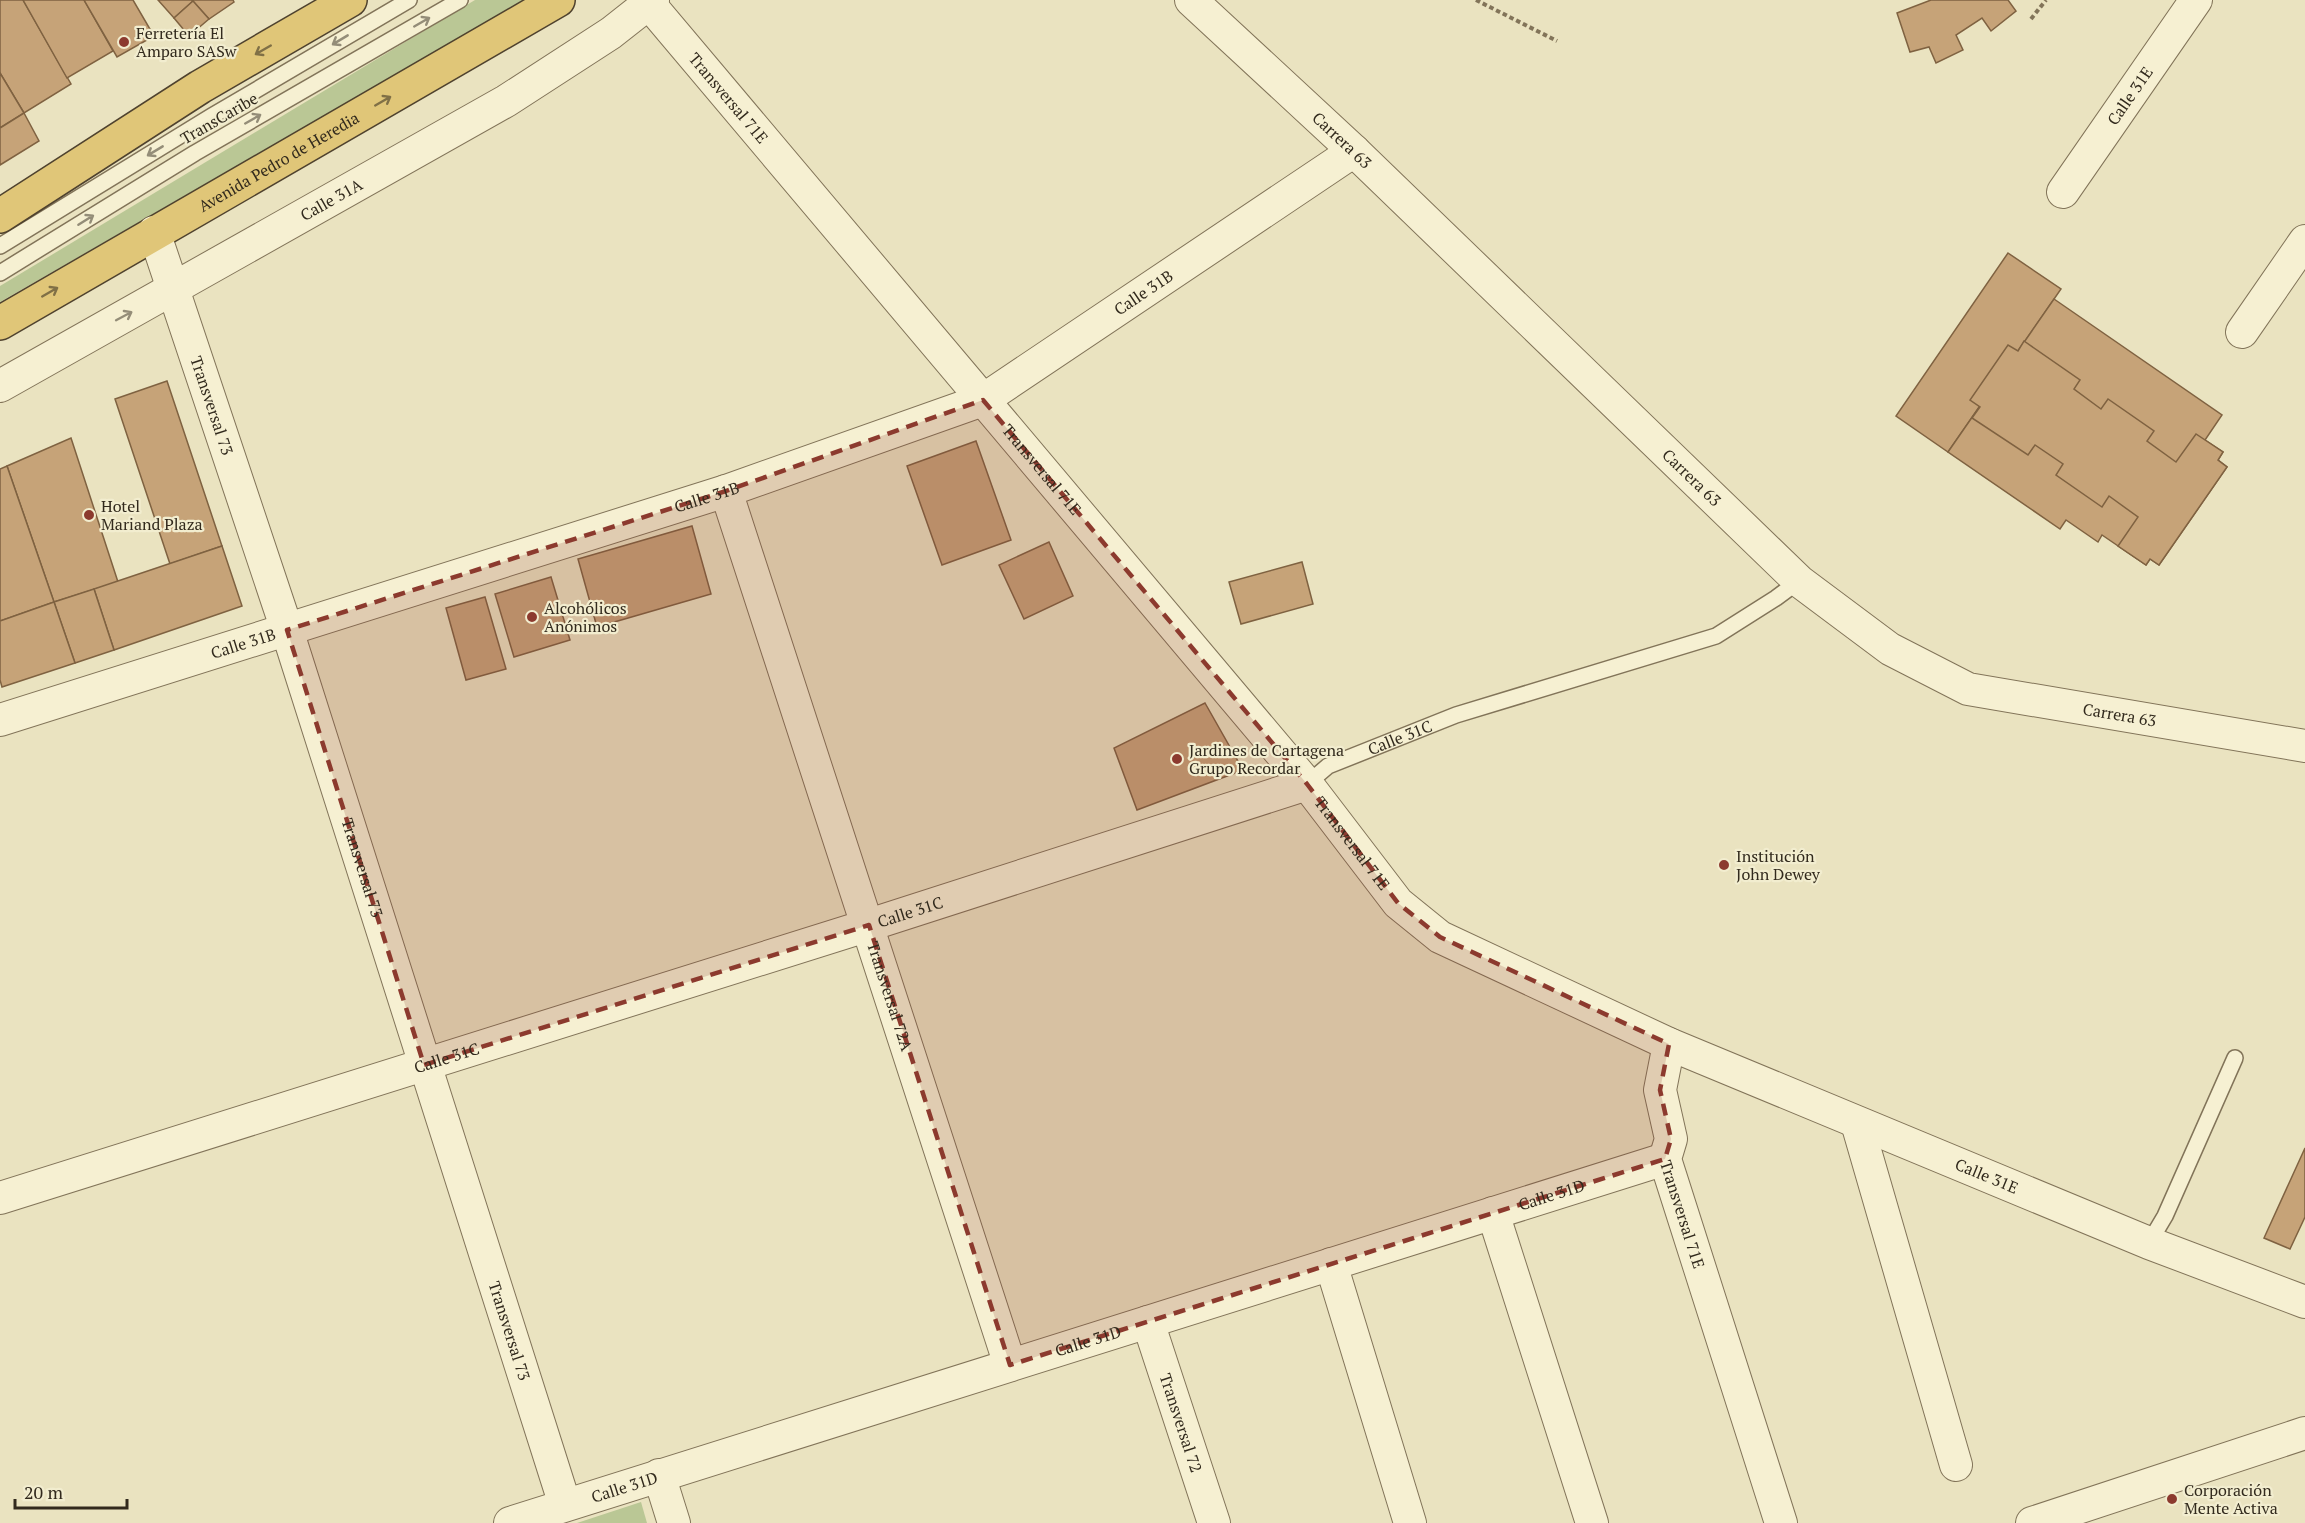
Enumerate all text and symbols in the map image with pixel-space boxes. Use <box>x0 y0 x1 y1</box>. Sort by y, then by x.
one-way arrow <box>413 16 430 28</box>
place label: Ferretería El Amparo SASw <box>136 22 237 62</box>
marker: Ferretería El Amparo SASw <box>117 35 131 49</box>
one-way arrow <box>332 35 349 47</box>
one-way arrow <box>255 45 272 57</box>
street label: Transversal 71E <box>684 48 773 148</box>
street label: Calle 31E <box>2102 62 2158 129</box>
street label: TransCaribe <box>176 87 262 149</box>
one-way arrow <box>374 94 391 106</box>
street label: Avenida Pedro de Heredia <box>194 106 363 217</box>
street label: Carrera 63 <box>1308 107 1377 173</box>
one-way arrow <box>244 113 261 125</box>
one-way arrow <box>147 146 164 158</box>
street label: Calle 31A <box>296 173 366 226</box>
one-way arrow <box>77 213 94 225</box>
street label: Calle 31B <box>1109 265 1177 320</box>
one-way arrow <box>41 286 58 298</box>
one-way arrow <box>115 310 132 322</box>
street label: Transversal 73 <box>185 353 239 458</box>
street label: Transversal 71E <box>997 419 1086 519</box>
street label: Carrera 63 <box>1658 444 1726 511</box>
street label: Calle 31B <box>671 476 742 518</box>
place label: Hotel Mariand Plaza <box>101 495 203 535</box>
marker: Hotel Mariand Plaza <box>82 508 96 522</box>
place label: Alcohólicos Anónimos <box>544 597 627 637</box>
marker: Alcohólicos Anónimos <box>525 610 539 624</box>
street label: Calle 31B <box>208 623 278 664</box>
street label: Carrera 63 <box>2081 698 2158 732</box>
street label: Calle 31C <box>1364 715 1435 760</box>
place label: Jardines de Cartagena Grupo Recordar <box>1189 739 1344 779</box>
marker: Jardines de Cartagena Grupo Recordar <box>1170 752 1184 766</box>
street label: Transversal 71E <box>1309 792 1395 894</box>
street label: Transversal 73 <box>336 815 389 920</box>
place label: Institución John Dewey <box>1736 845 1821 885</box>
marker: Institución John Dewey <box>1717 858 1731 872</box>
street label: Calle 31C <box>875 891 945 933</box>
street label: Transversal 72A <box>862 938 918 1054</box>
street label: Calle 31C <box>411 1037 482 1078</box>
street label: Calle 31E <box>1952 1153 2022 1199</box>
street label: Transversal 71E <box>1655 1157 1710 1271</box>
street label: Calle 31D <box>1516 1174 1587 1216</box>
street label: Transversal 73 <box>484 1278 536 1383</box>
street label: Calle 31D <box>1052 1320 1124 1362</box>
street label: Transversal 72 <box>1155 1370 1208 1475</box>
street label: Calle 31D <box>589 1466 660 1508</box>
scale bar <box>15 1472 128 1510</box>
place label: Corporación Mente Activa <box>2184 1479 2278 1519</box>
text: 20 m <box>24 1480 64 1504</box>
marker: Corporación Mente Activa <box>2165 1492 2179 1506</box>

